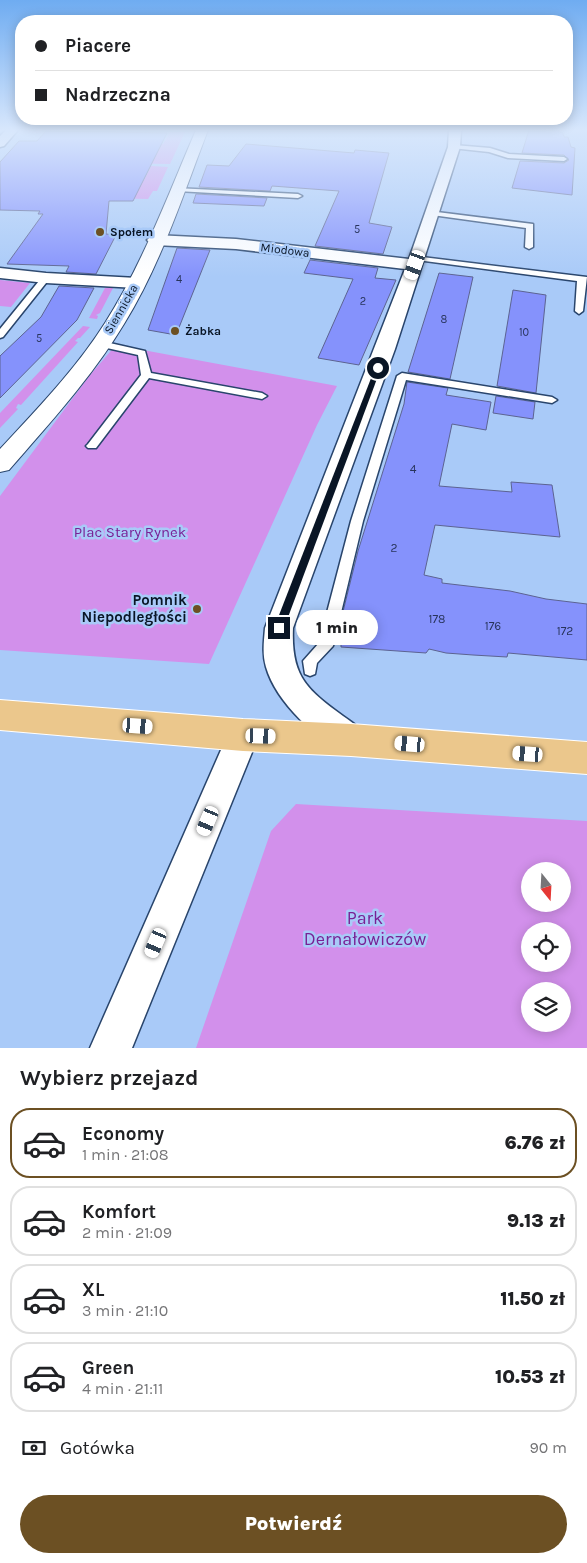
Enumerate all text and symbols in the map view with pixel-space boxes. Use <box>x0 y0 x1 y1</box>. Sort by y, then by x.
text: Piacere <box>65 35 131 57</box>
text: Nadrzeczna <box>65 84 171 106</box>
house number: 5 <box>354 223 360 236</box>
place label: Społem <box>110 225 153 239</box>
marker: Społem <box>94 226 106 238</box>
street label: Miodowa <box>260 240 310 260</box>
car <box>402 248 427 282</box>
house number: 4 <box>176 273 182 286</box>
street label: Siennicka <box>101 282 141 336</box>
house number: 2 <box>360 295 366 308</box>
house number: 8 <box>441 313 448 326</box>
place label: Żabka <box>185 324 221 338</box>
marker: Żabka <box>169 325 181 337</box>
house number: 10 <box>519 326 529 339</box>
house number: 5 <box>36 332 42 345</box>
route start <box>367 357 389 379</box>
house number: 4 <box>410 462 417 476</box>
park label: Plac Stary Rynek <box>74 523 186 541</box>
house number: 2 <box>391 541 398 555</box>
place label: Pomnik Niepodległości <box>81 591 187 626</box>
marker: Pomnik Niepodległości <box>191 603 203 615</box>
callout: 1 min <box>296 610 379 646</box>
house number: 178 <box>429 612 445 626</box>
route end <box>268 617 290 639</box>
text: 1 min <box>316 618 358 637</box>
house number: 176 <box>485 619 501 633</box>
house number: 172 <box>557 624 573 638</box>
car <box>122 717 153 735</box>
car <box>245 728 276 744</box>
car <box>394 735 425 753</box>
car <box>512 745 543 763</box>
car <box>195 804 220 838</box>
north arrow <box>521 862 571 912</box>
map controls <box>521 862 571 1032</box>
park label: Park Dernałowiczów <box>304 907 426 950</box>
button: locate <box>521 922 571 972</box>
car <box>143 926 168 960</box>
button: layers <box>521 982 571 1032</box>
text: Wybierz przejazd <box>20 1065 199 1091</box>
icon: car <box>22 1121 67 1166</box>
text: Economy <box>82 1123 164 1145</box>
text: 6.76 zł <box>505 1132 565 1154</box>
text: 1 min · 21:08 <box>82 1145 169 1164</box>
icon: car <box>22 1199 67 1244</box>
text: Komfort <box>82 1201 156 1223</box>
text: 9.13 zł <box>507 1210 565 1232</box>
text: 2 min · 21:09 <box>82 1223 172 1242</box>
icon: car <box>22 1277 67 1322</box>
text: XL <box>82 1279 104 1301</box>
text: 11.50 zł <box>500 1288 565 1310</box>
text: 3 min · 21:10 <box>82 1301 168 1320</box>
icon: car <box>22 1355 67 1400</box>
text: Green <box>82 1357 134 1379</box>
text: 10.53 zł <box>495 1366 565 1388</box>
text: 4 min · 21:11 <box>82 1379 163 1398</box>
icon: cash <box>20 1434 48 1462</box>
text: Gotówka <box>60 1437 135 1459</box>
text: 90 m <box>529 1438 567 1457</box>
button: Potwierdź <box>20 1495 567 1553</box>

